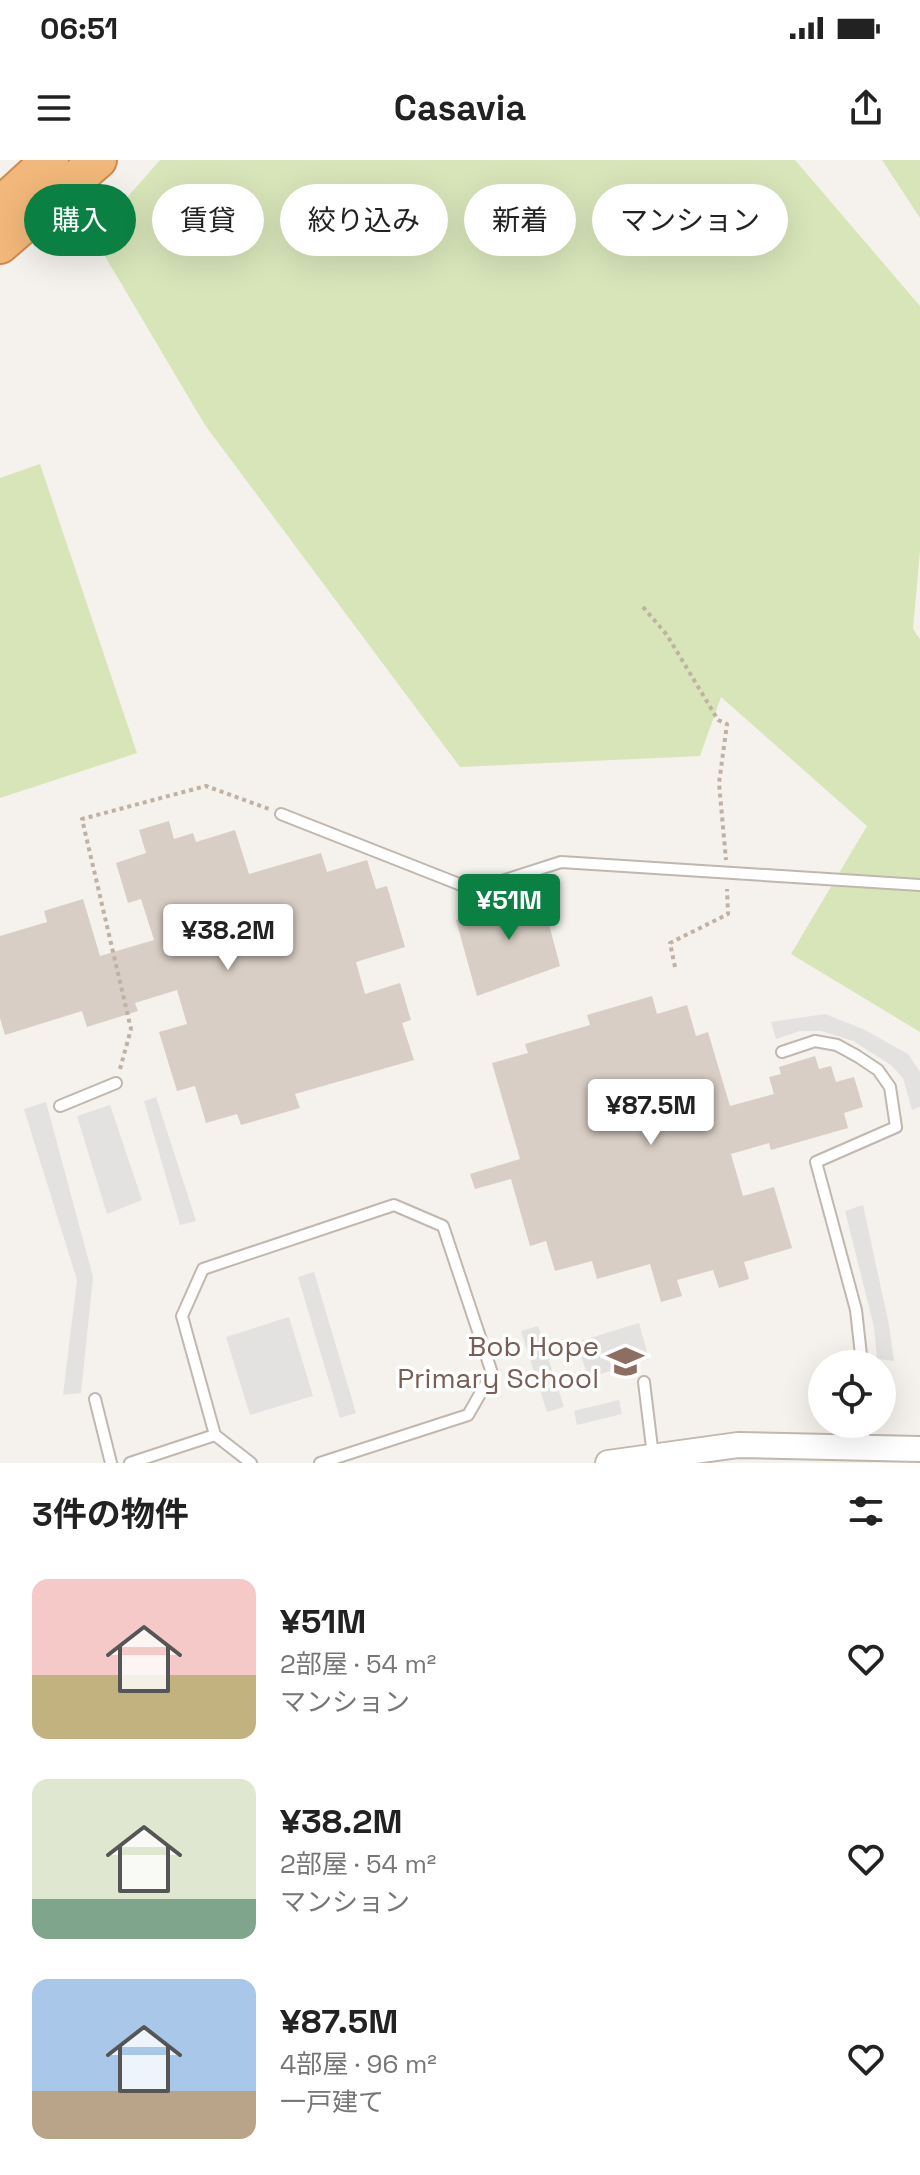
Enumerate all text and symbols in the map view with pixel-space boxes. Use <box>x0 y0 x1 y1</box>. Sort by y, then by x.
text: 06:51 <box>40 9 118 48</box>
text: Casavia <box>394 85 526 131</box>
icon: menu <box>32 86 76 130</box>
icon: share <box>844 86 888 130</box>
chip: 購入 <box>24 184 136 256</box>
chip: 賃貸 <box>152 184 264 256</box>
chip: 絞り込み <box>280 184 448 256</box>
chip: 新着 <box>464 184 576 256</box>
chip: マンション <box>592 184 788 256</box>
pin: ¥51M <box>462 874 556 942</box>
text: ¥51M <box>476 883 542 917</box>
pin: ¥38.2M <box>163 904 293 972</box>
text: ¥38.2M <box>181 913 275 947</box>
pin: ¥87.5M <box>586 1079 716 1147</box>
text: ¥87.5M <box>606 1088 696 1122</box>
place label: Bob Hope Primary School <box>397 1328 599 1396</box>
school or university icon: Bob Hope Primary School <box>606 1343 644 1381</box>
map controls <box>808 1350 896 1438</box>
button: locate <box>808 1350 896 1438</box>
icon: filters <box>844 1489 888 1533</box>
text: 3件の物件 <box>32 1493 189 1536</box>
text: ¥51M <box>280 1600 366 1643</box>
icon: home <box>96 1611 192 1707</box>
icon: heart <box>844 1637 888 1681</box>
text: 2部屋 · 54 m² <box>280 1647 436 1681</box>
text: マンション <box>280 1685 410 1719</box>
text: ¥38.2M <box>280 1800 402 1843</box>
icon: home <box>96 1811 192 1907</box>
icon: heart <box>844 1837 888 1881</box>
text: 2部屋 · 54 m² <box>280 1847 436 1881</box>
text: マンション <box>280 1885 410 1919</box>
text: ¥87.5M <box>280 2000 398 2043</box>
icon: home <box>96 2011 192 2107</box>
icon: heart <box>844 2037 888 2081</box>
text: 4部屋 · 96 m² <box>280 2047 437 2081</box>
text: 一戸建て <box>280 2085 384 2119</box>

